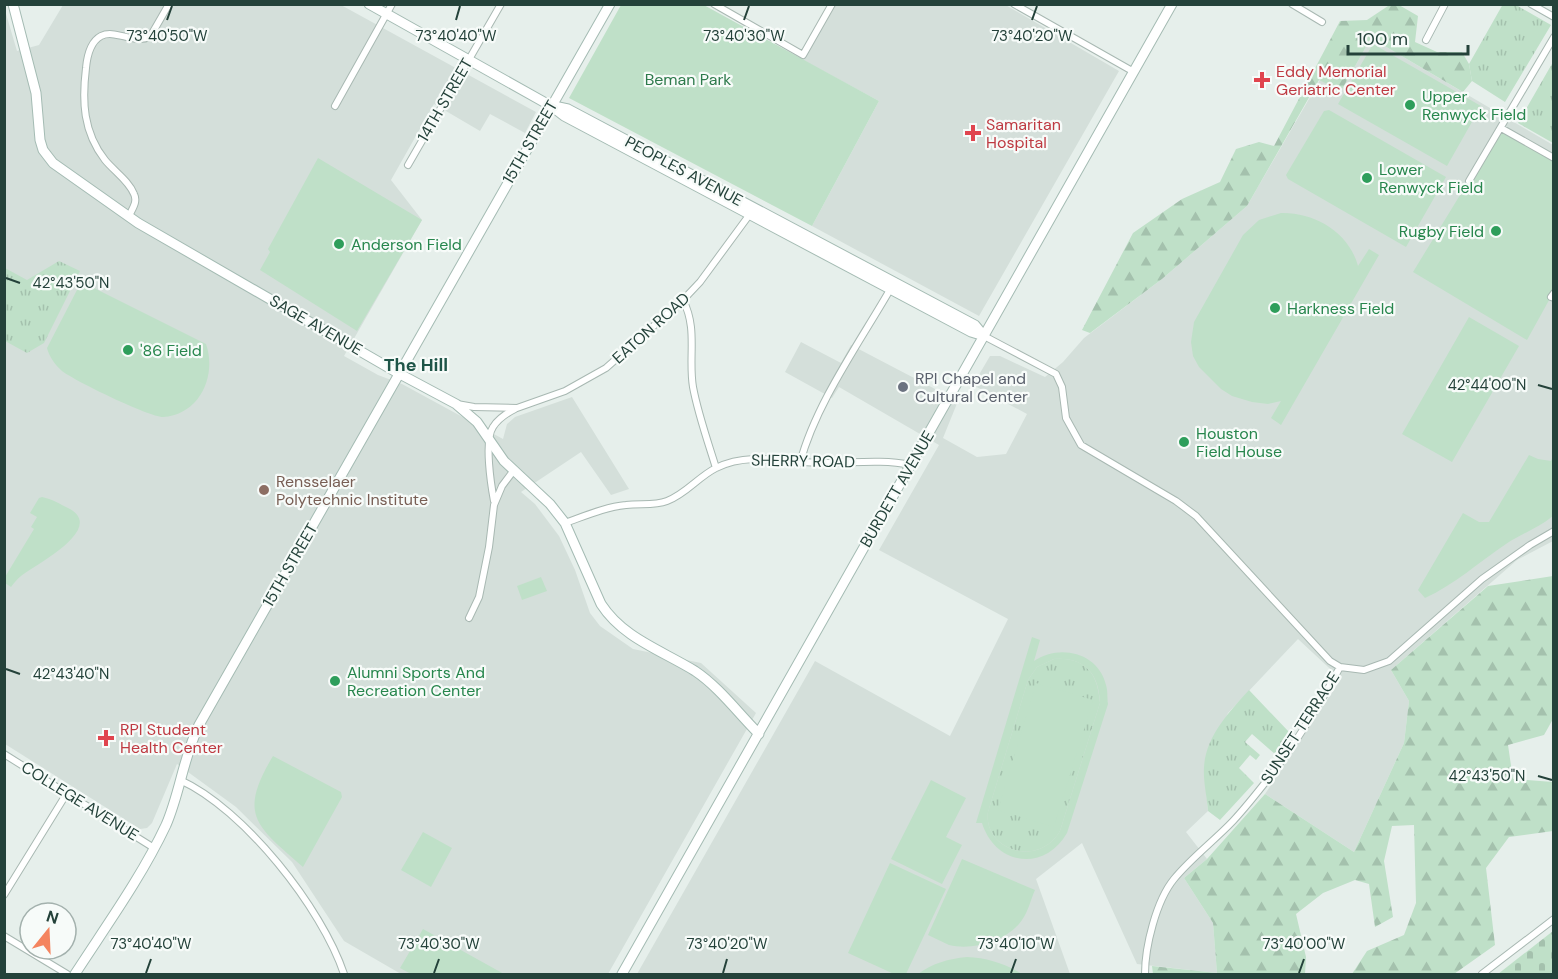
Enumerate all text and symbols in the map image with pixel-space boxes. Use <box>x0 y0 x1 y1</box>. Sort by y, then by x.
scale bar <box>1348 18 1468 56</box>
text: 73°40'50"W <box>126 26 208 46</box>
text: 73°40'40"W <box>416 26 497 46</box>
text: 73°40'30"W <box>703 26 785 46</box>
text: 73°40'20"W <box>991 26 1073 46</box>
text: 100 m <box>1357 27 1408 51</box>
street label: 14TH STREET <box>413 55 477 145</box>
place label: Eddy Memorial Geriatric Center <box>1276 61 1396 100</box>
park label: Beman Park <box>645 69 731 90</box>
marker: Eddy Memorial Geriatric Center <box>1253 71 1271 89</box>
place label: Upper Renwyck Field <box>1422 86 1526 125</box>
street label: 15TH STREET <box>498 96 562 188</box>
marker: Upper Renwyck Field <box>1403 98 1417 112</box>
place label: Samaritan Hospital <box>986 114 1061 153</box>
marker: Samaritan Hospital <box>964 124 982 142</box>
street label: PEOPLES AVENUE <box>622 131 746 211</box>
place label: Lower Renwyck Field <box>1379 159 1483 198</box>
marker: Lower Renwyck Field <box>1360 171 1374 185</box>
place label: Rugby Field <box>1399 221 1484 242</box>
marker: Rugby Field <box>1489 224 1503 238</box>
place label: Anderson Field <box>351 234 462 255</box>
marker: Anderson Field <box>332 237 346 251</box>
text: 42°43'50"N <box>33 273 109 293</box>
street label: EATON ROAD <box>608 288 694 368</box>
street label: SAGE AVENUE <box>266 290 366 360</box>
place label: Harkness Field <box>1287 298 1394 319</box>
marker: Harkness Field <box>1268 301 1282 315</box>
place label: '86 Field <box>140 340 202 361</box>
marker: '86 Field <box>121 343 135 357</box>
district label: The Hill <box>384 353 448 377</box>
place label: RPI Chapel and Cultural Center <box>915 368 1028 407</box>
text: 42°44'00"N <box>1448 375 1526 395</box>
marker: RPI Chapel and Cultural Center <box>896 380 910 394</box>
place label: Houston Field House <box>1196 423 1282 462</box>
street label: BURDETT AVENUE <box>855 427 939 551</box>
marker: Houston Field House <box>1177 435 1191 449</box>
street label: SHERRY ROAD <box>751 450 855 472</box>
place label: Rensselaer Polytechnic Institute <box>276 471 428 510</box>
marker: Rensselaer Polytechnic Institute <box>257 483 271 497</box>
street label: 15TH STREET <box>258 519 322 611</box>
place label: Alumni Sports And Recreation Center <box>347 662 485 701</box>
text: 42°43'40"N <box>33 664 109 684</box>
street label: SUNSET TERRACE <box>1256 668 1344 788</box>
marker: Alumni Sports And Recreation Center <box>328 674 342 688</box>
place label: RPI Student Health Center <box>120 719 223 758</box>
marker: RPI Student Health Center <box>97 729 115 747</box>
street label: COLLEGE AVENUE <box>17 756 143 846</box>
text: 42°43'50"N <box>1449 766 1525 786</box>
north arrow <box>18 901 78 961</box>
text: N <box>44 905 61 929</box>
text: 73°40'40"W <box>111 934 192 954</box>
text: 73°40'30"W <box>398 934 480 954</box>
text: 73°40'20"W <box>686 934 768 954</box>
text: 73°40'10"W <box>977 934 1055 954</box>
text: 73°40'00"W <box>1263 934 1346 954</box>

